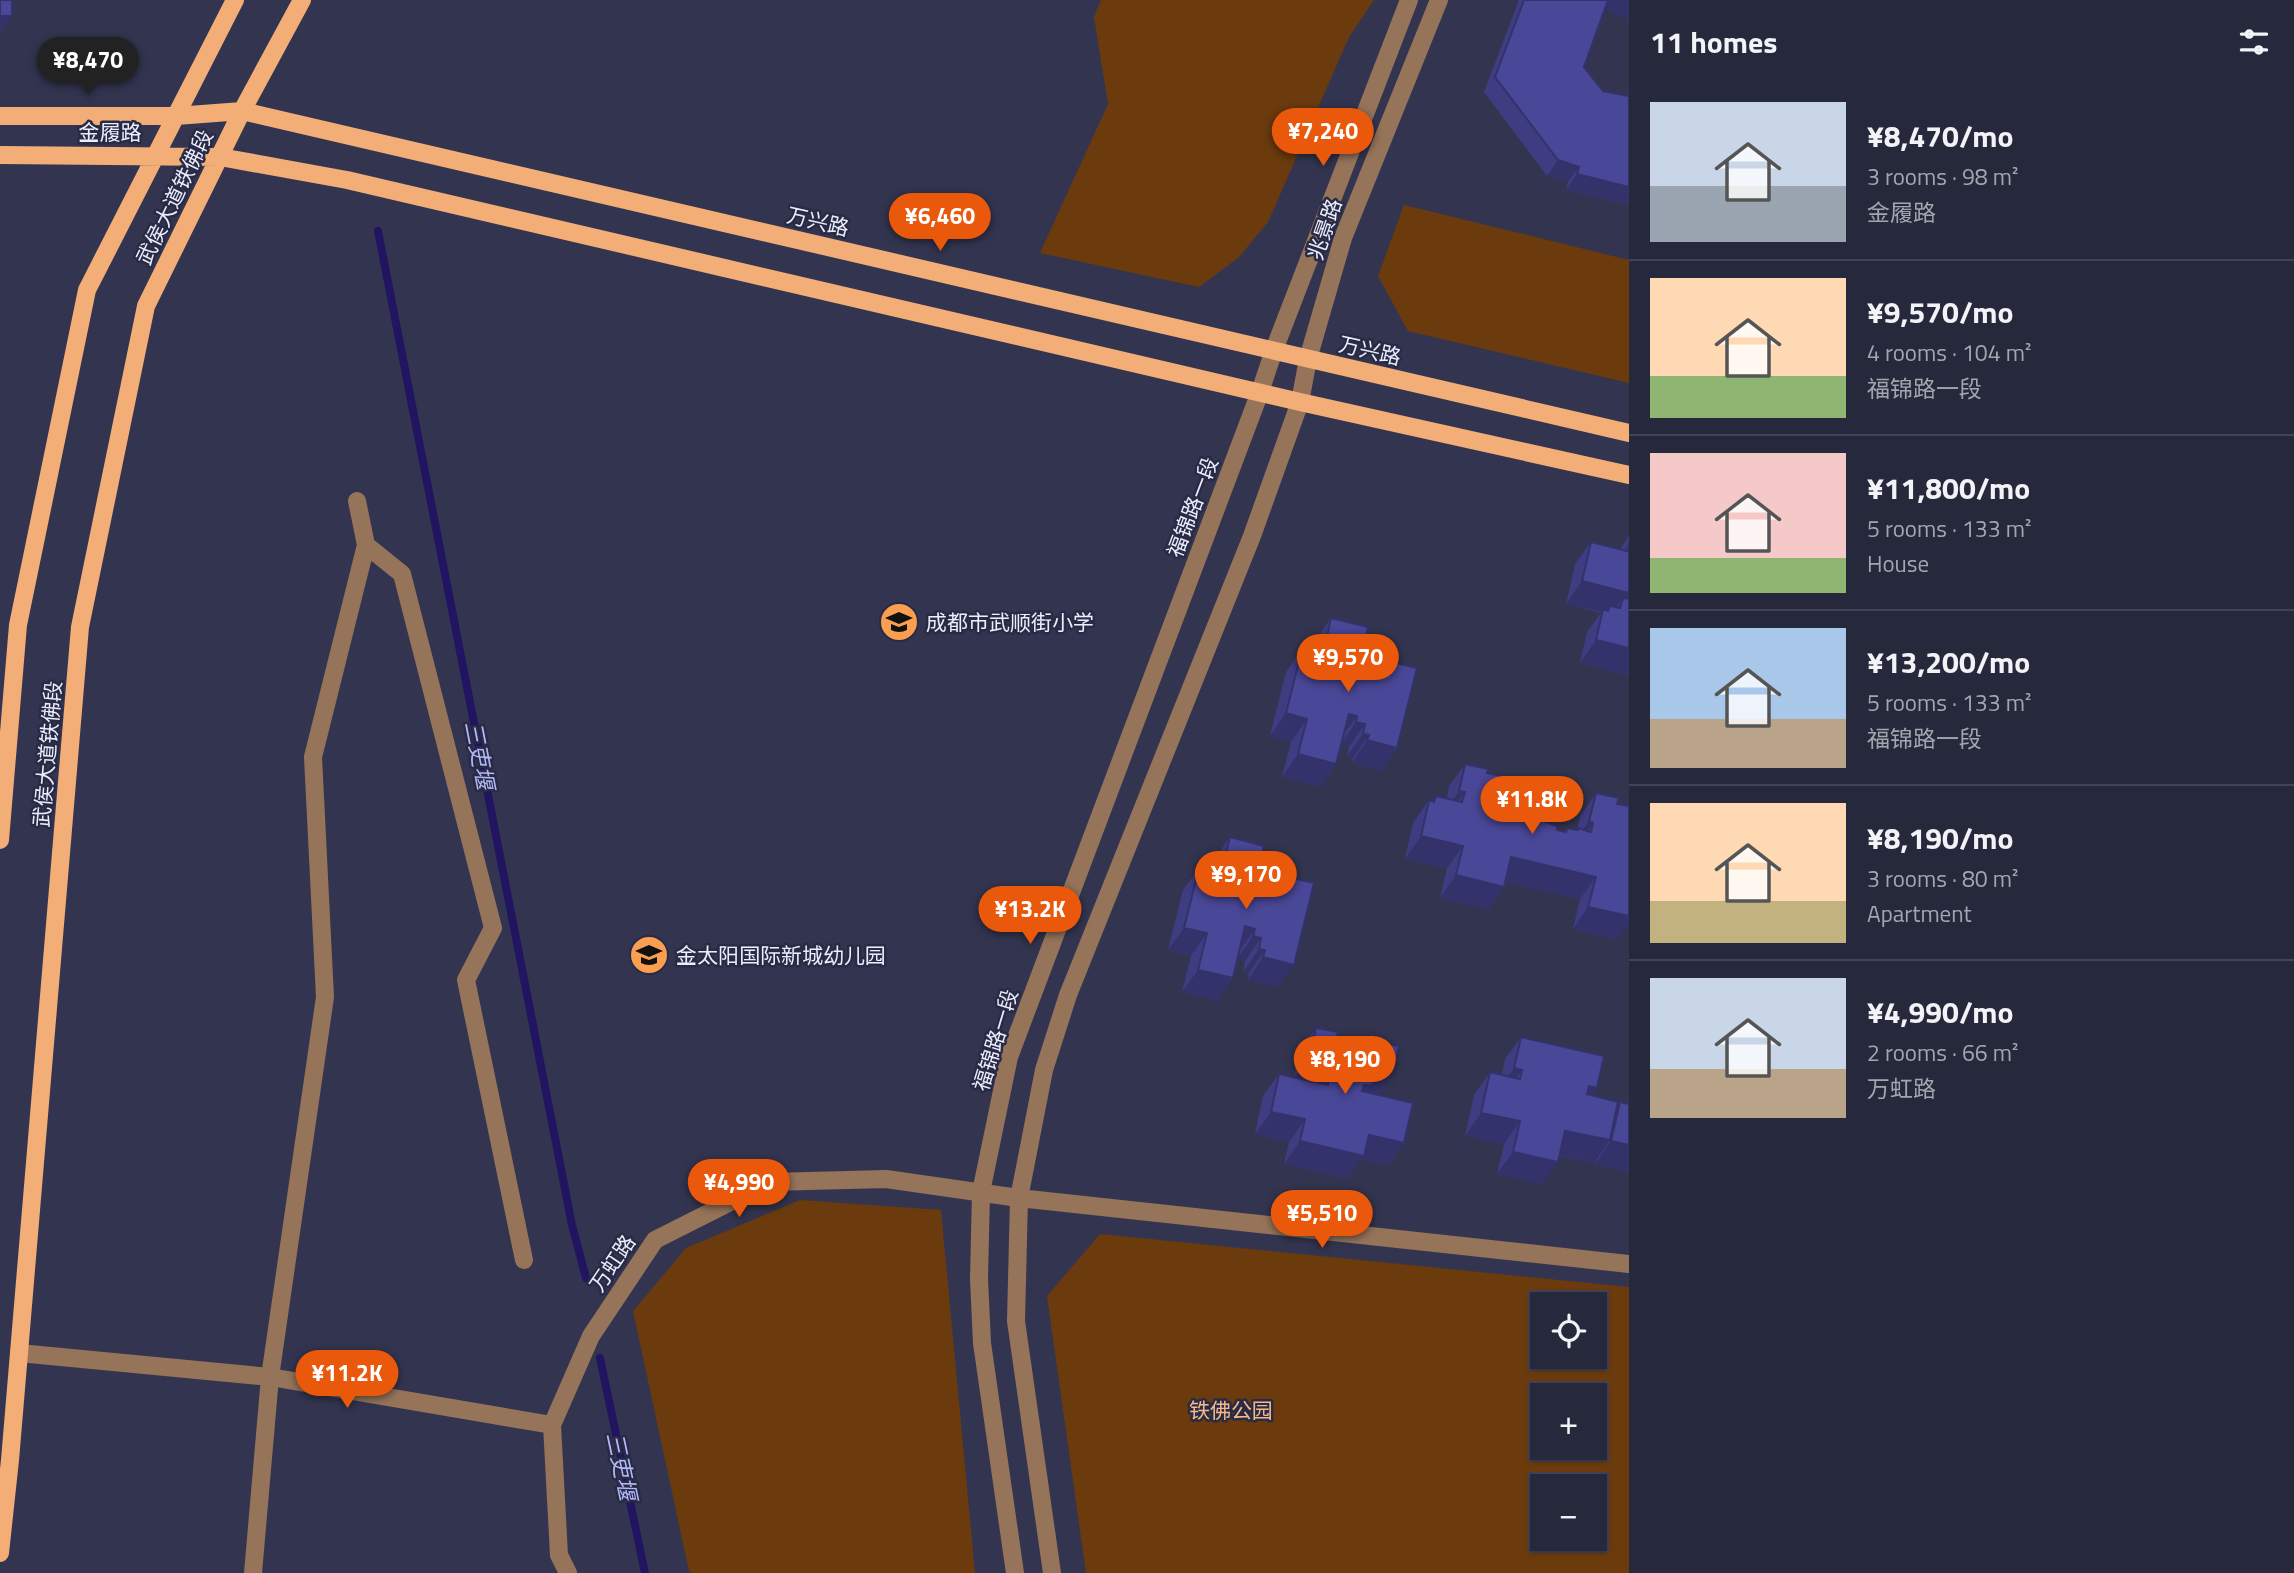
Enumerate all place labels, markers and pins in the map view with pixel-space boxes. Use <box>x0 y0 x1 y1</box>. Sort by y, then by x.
pin: ¥8,470 <box>31 38 145 97</box>
pin: ¥7,240 <box>1266 108 1380 168</box>
pin: ¥6,460 <box>883 194 997 253</box>
school or university icon: 成都市武顺街小学 <box>878 601 920 643</box>
place label: 成都市武顺街小学 <box>926 606 1094 638</box>
pin: ¥9,570 <box>1291 634 1405 694</box>
pin: ¥11.8K <box>1475 776 1589 836</box>
pin: ¥9,170 <box>1189 852 1303 911</box>
pin: ¥13.2K <box>973 886 1087 946</box>
school or university icon: 金太阳国际新城幼儿园 <box>628 934 670 976</box>
place label: 金太阳国际新城幼儿园 <box>676 939 886 971</box>
pin: ¥8,190 <box>1288 1036 1402 1096</box>
pin: ¥4,990 <box>682 1160 796 1219</box>
pin: ¥5,510 <box>1265 1190 1379 1250</box>
pin: ¥11.2K <box>290 1350 404 1410</box>

